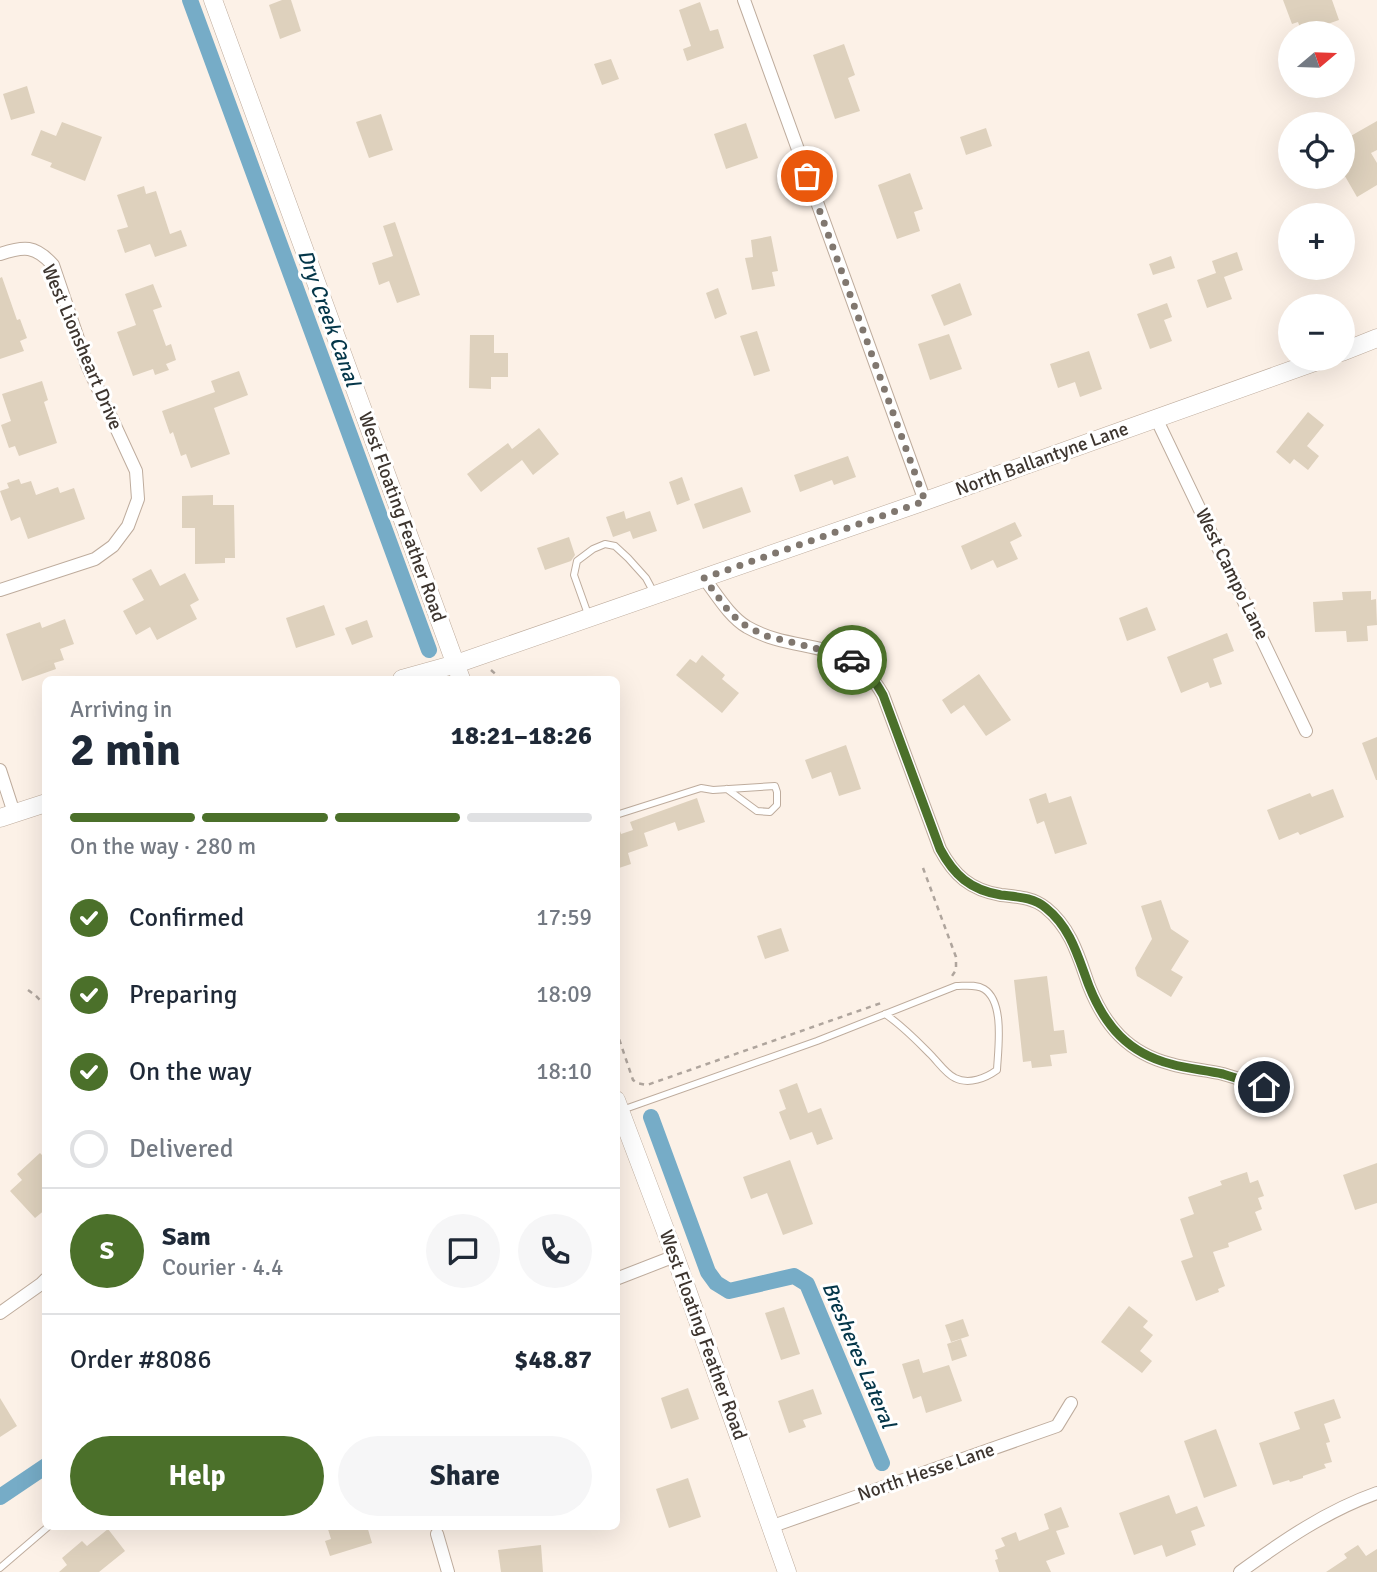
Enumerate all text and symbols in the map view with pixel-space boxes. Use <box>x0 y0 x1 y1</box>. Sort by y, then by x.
north arrow <box>1278 21 1354 98</box>
map controls <box>1278 21 1355 371</box>
button: locate <box>1278 112 1355 189</box>
pin <box>777 146 837 206</box>
icon: bag <box>788 157 826 195</box>
button: + <box>1278 203 1355 280</box>
water label: Dry Creek Canal <box>292 246 366 392</box>
street label: West Lionsheart Drive <box>36 261 128 433</box>
button: − <box>1278 294 1355 371</box>
street label: West Floating Feather Road <box>353 409 451 625</box>
street label: North Ballantyne Lane <box>952 417 1132 501</box>
street label: West Campo Lane <box>1190 504 1274 644</box>
courier <box>817 625 887 695</box>
icon: car <box>833 641 871 679</box>
text: Arriving in <box>70 695 172 724</box>
text: 18:21–18:26 <box>451 720 592 752</box>
text: 2 min <box>70 722 181 778</box>
text: On the way · 280 m <box>70 832 256 861</box>
icon: check <box>70 899 108 937</box>
text: Confirmed <box>129 902 244 934</box>
text: 17:59 <box>536 903 592 932</box>
icon: check <box>70 976 108 1014</box>
text: Preparing <box>129 979 237 1011</box>
text: 18:09 <box>536 980 592 1009</box>
icon: check <box>70 1053 108 1091</box>
text: On the way <box>129 1056 252 1088</box>
text: 18:10 <box>536 1057 592 1086</box>
pin <box>1234 1057 1294 1117</box>
icon: home <box>1245 1068 1283 1106</box>
text: Delivered <box>129 1133 234 1165</box>
button: chat <box>426 1214 500 1288</box>
button: phone <box>518 1214 592 1288</box>
text: Sam <box>162 1221 211 1253</box>
street label: West Floating Feather Road <box>654 1227 752 1443</box>
text: S <box>100 1235 114 1267</box>
text: Courier · 4.4 <box>162 1253 283 1282</box>
water label: Bresheres Lateral <box>817 1278 902 1434</box>
text: Order #8086 <box>70 1344 211 1376</box>
text: $48.87 <box>514 1344 592 1376</box>
button: Help <box>70 1436 324 1516</box>
button: Share <box>338 1436 592 1516</box>
street label: North Hesse Lane <box>854 1437 998 1507</box>

